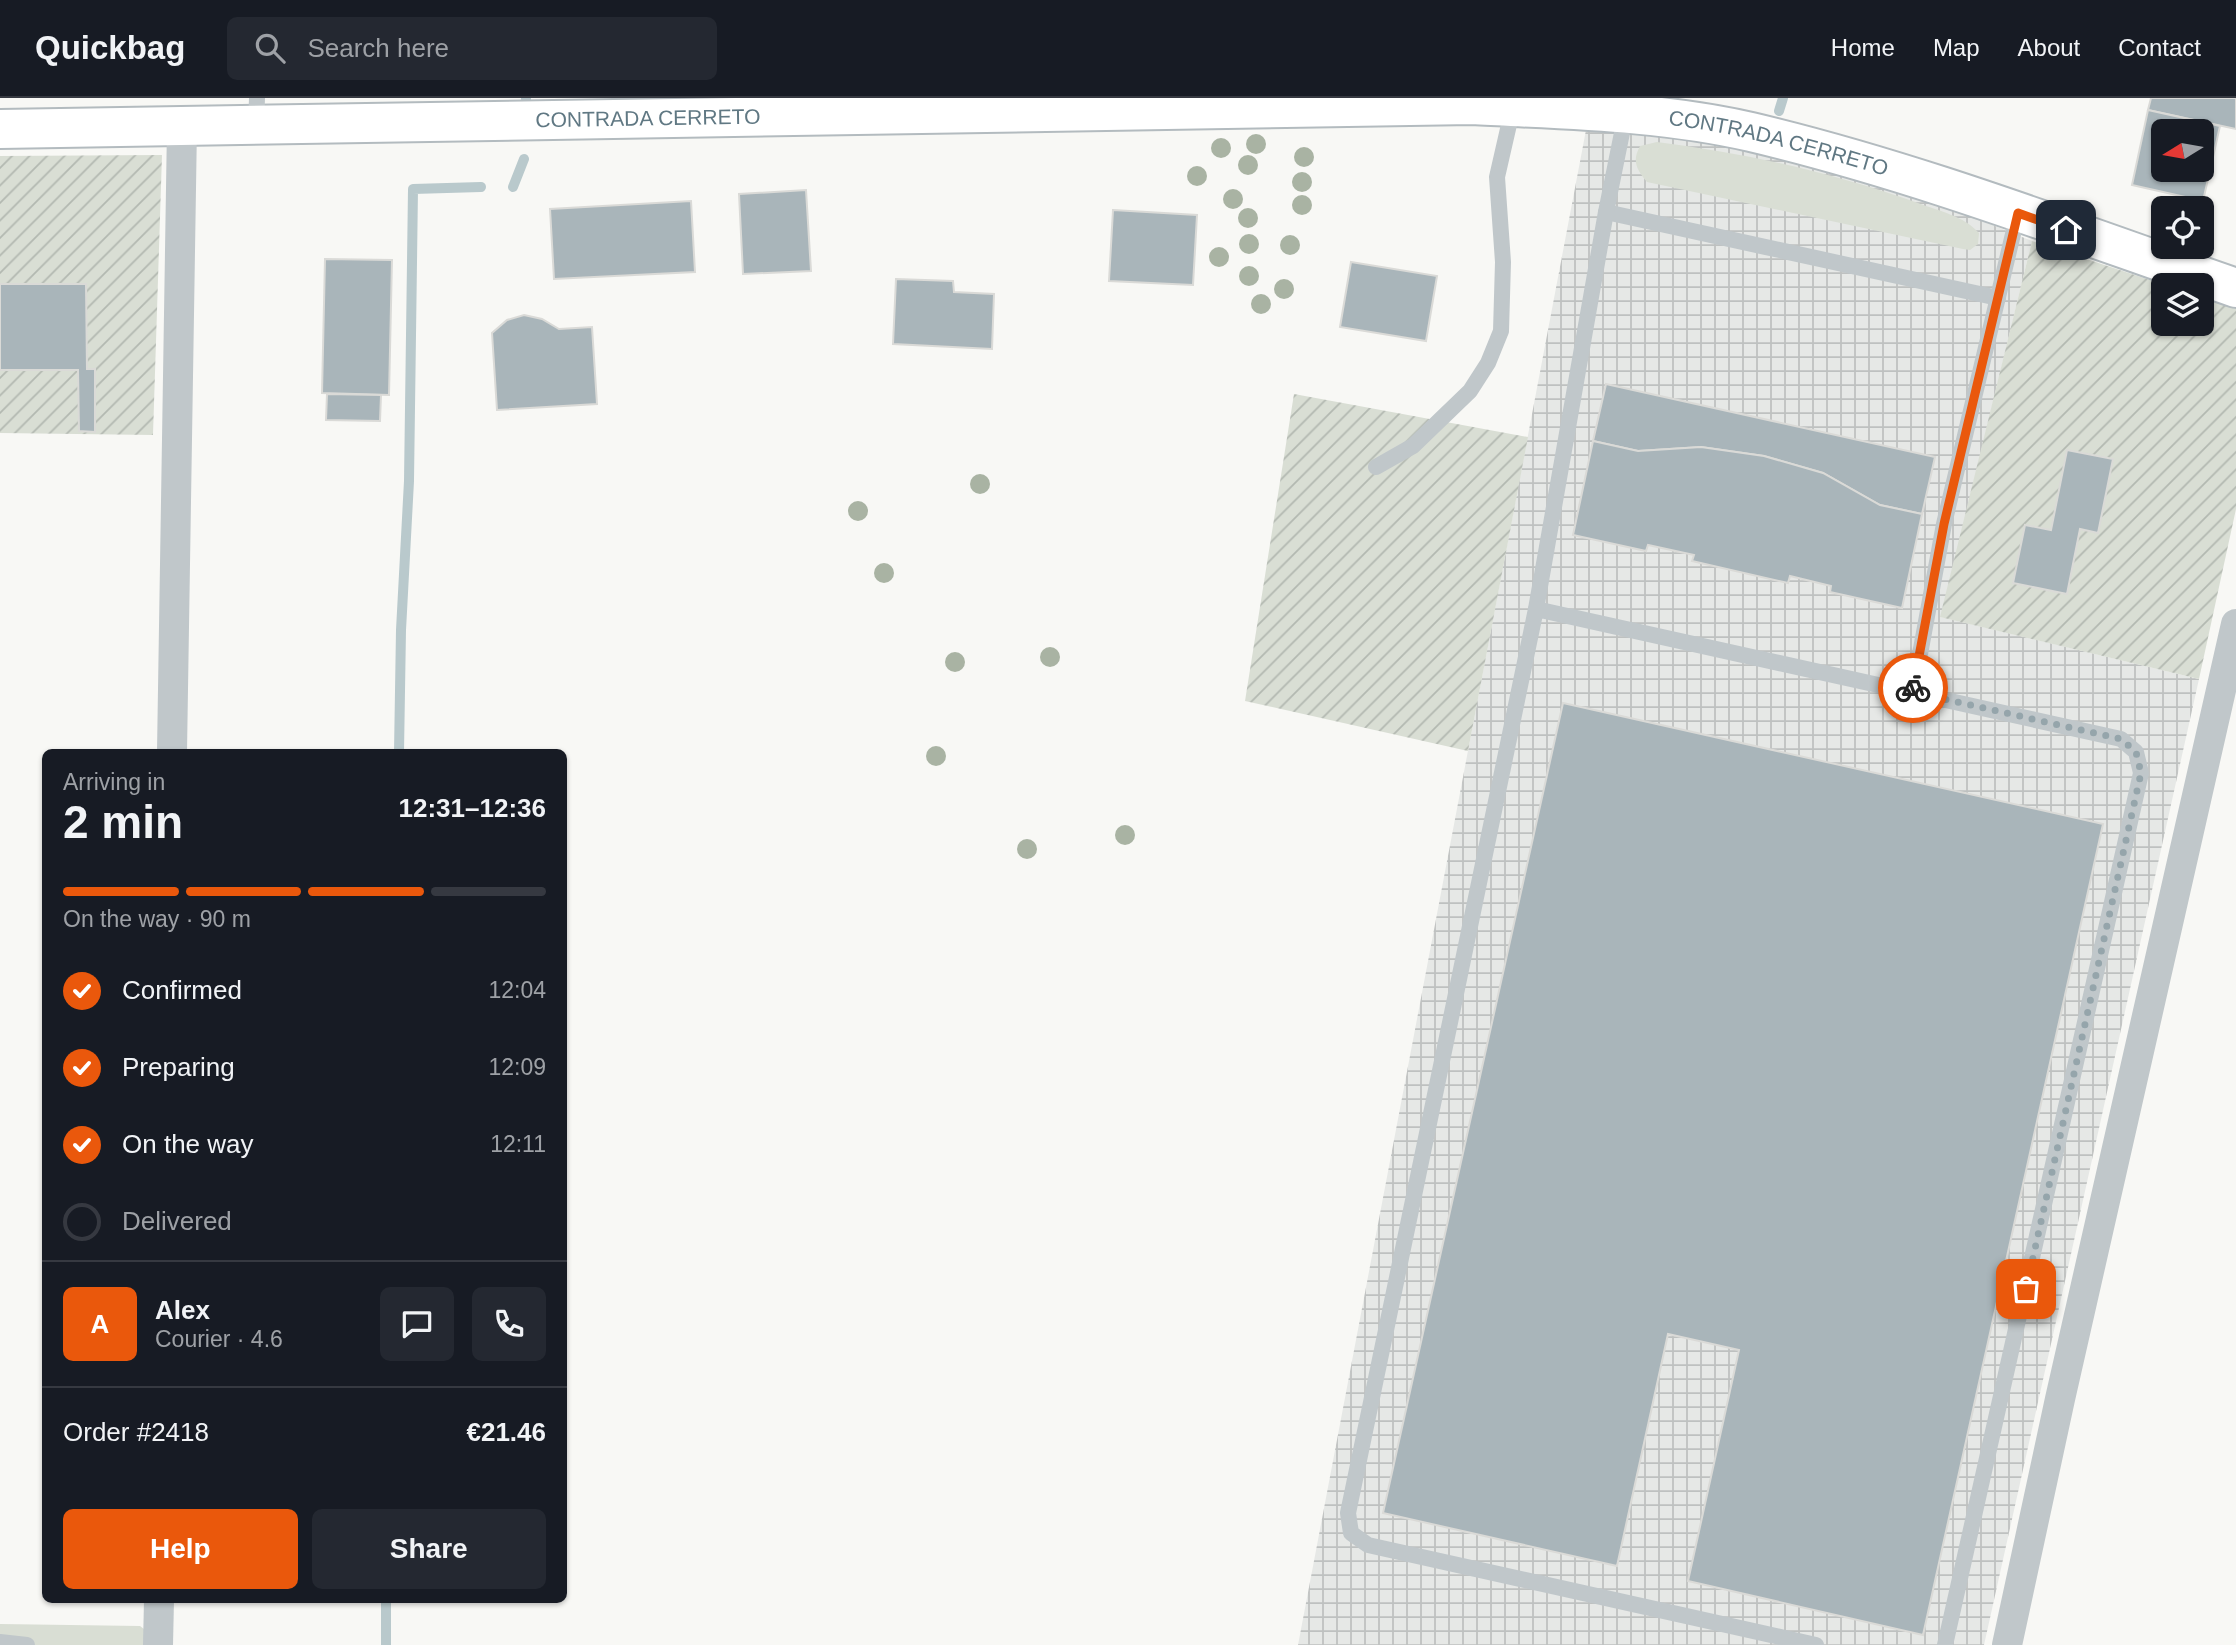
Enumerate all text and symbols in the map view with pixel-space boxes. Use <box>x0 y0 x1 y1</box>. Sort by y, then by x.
search box <box>227 17 717 80</box>
text: Quickbag <box>35 29 185 66</box>
icon: search <box>251 29 289 67</box>
text: Search here <box>307 33 449 63</box>
text: Home <box>1831 34 1895 61</box>
text: Map <box>1933 34 1980 61</box>
text: About <box>2018 34 2080 61</box>
text: Contact <box>2118 34 2201 61</box>
street label: CONTRADA CERRETO <box>535 105 761 131</box>
street label: CONTRADA CERRETO <box>1667 106 1891 180</box>
north arrow <box>2151 119 2214 182</box>
map controls <box>2151 119 2214 336</box>
button: locate <box>2151 196 2214 259</box>
pin <box>2036 200 2096 260</box>
icon: home <box>2047 211 2085 249</box>
button: layers <box>2151 273 2214 336</box>
courier <box>1878 653 1948 723</box>
icon: bike <box>1894 669 1932 707</box>
text: Arriving in <box>63 769 165 795</box>
text: 12:31–12:36 <box>399 793 546 823</box>
text: 2 min <box>63 796 183 848</box>
text: On the way · 90 m <box>63 906 251 932</box>
icon: check <box>63 972 101 1010</box>
text: Confirmed <box>122 975 242 1005</box>
text: 12:04 <box>488 977 546 1003</box>
icon: check <box>63 1049 101 1087</box>
text: Preparing <box>122 1052 235 1082</box>
text: 12:09 <box>488 1054 546 1080</box>
icon: check <box>63 1126 101 1164</box>
text: On the way <box>122 1129 254 1159</box>
text: 12:11 <box>490 1131 546 1157</box>
text: Delivered <box>122 1206 232 1236</box>
pin <box>1996 1259 2056 1319</box>
icon: bag <box>2007 1270 2045 1308</box>
button: chat <box>380 1287 454 1361</box>
button: phone <box>472 1287 546 1361</box>
text: Alex <box>155 1295 210 1325</box>
text: A <box>91 1309 109 1339</box>
text: Courier · 4.6 <box>155 1326 283 1352</box>
text: Order #2418 <box>63 1417 209 1447</box>
text: €21.46 <box>466 1417 546 1447</box>
button: Help <box>63 1509 298 1589</box>
button: Share <box>312 1509 546 1589</box>

